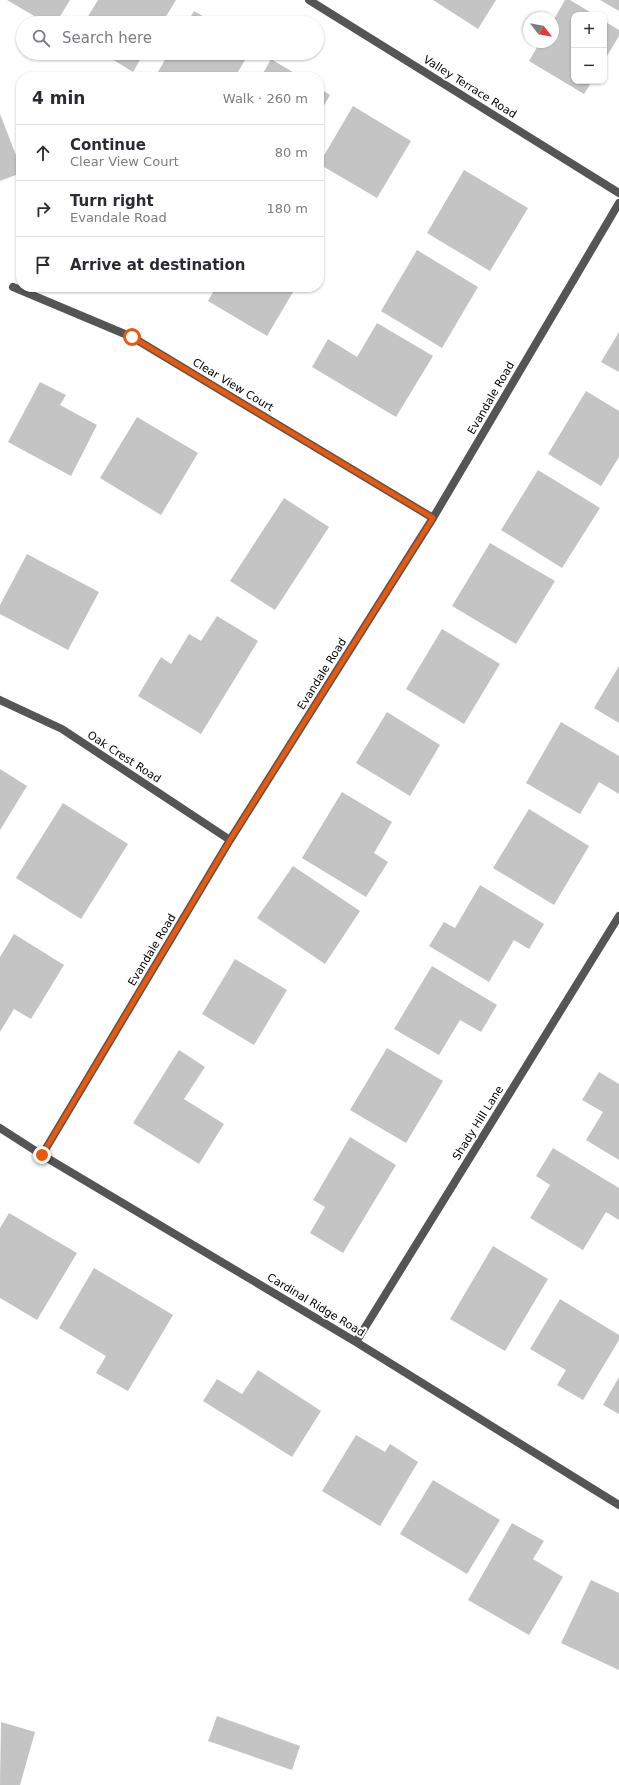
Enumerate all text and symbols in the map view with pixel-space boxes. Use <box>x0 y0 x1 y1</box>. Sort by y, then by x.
north arrow <box>523 12 559 48</box>
map controls <box>571 12 607 84</box>
button: + <box>571 12 607 48</box>
search box <box>16 16 324 60</box>
icon: search <box>30 27 52 49</box>
text: Search here <box>62 29 152 47</box>
button: − <box>571 48 607 84</box>
street label: Valley Terrace Road <box>421 53 519 121</box>
text: 4 min <box>32 88 85 108</box>
text: Walk · 260 m <box>223 91 308 106</box>
text: Continue <box>70 136 146 154</box>
icon: ahead <box>32 142 54 164</box>
text: 80 m <box>275 145 308 160</box>
text: Clear View Court <box>70 154 179 169</box>
text: Turn right <box>70 192 154 210</box>
icon: right <box>32 198 54 220</box>
text: 180 m <box>266 201 308 216</box>
text: Evandale Road <box>70 210 167 225</box>
icon: arrive <box>32 254 54 276</box>
text: Arrive at destination <box>70 256 245 274</box>
route start <box>123 328 141 346</box>
street label: Clear View Court <box>190 356 276 415</box>
street label: Evandale Road <box>465 359 517 437</box>
street label: Evandale Road <box>295 636 349 712</box>
street label: Oak Crest Road <box>85 728 163 786</box>
street label: Evandale Road <box>125 912 179 988</box>
street label: Shady Hill Lane <box>450 1083 506 1163</box>
route end <box>33 1146 51 1164</box>
street label: Cardinal Ridge Road <box>265 1271 367 1339</box>

